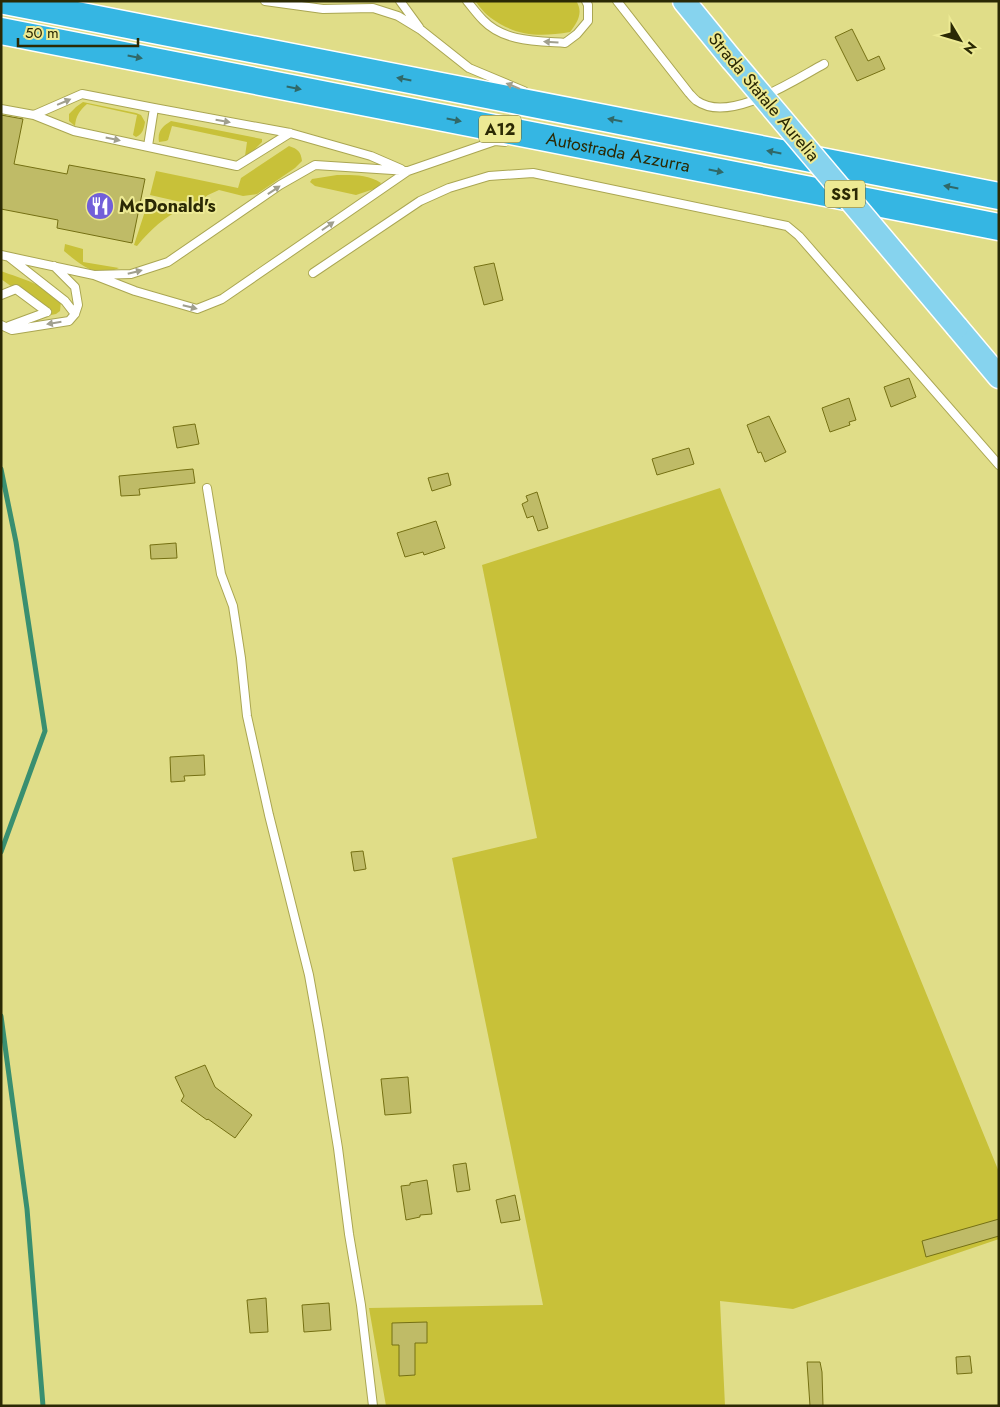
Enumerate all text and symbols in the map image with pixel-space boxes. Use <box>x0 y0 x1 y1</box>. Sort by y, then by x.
scale bar <box>18 15 138 47</box>
north arrow <box>935 15 985 65</box>
text: 50 m <box>25 22 59 44</box>
street label: Strada Statale Aurelia <box>702 27 826 167</box>
one-way arrow <box>543 37 559 45</box>
text: N <box>959 37 982 59</box>
one-way arrow <box>127 53 143 61</box>
one-way arrow <box>396 74 412 82</box>
one-way arrow <box>506 82 520 90</box>
one-way arrow <box>287 85 303 93</box>
one-way arrow <box>57 97 71 105</box>
one-way arrow <box>446 116 462 124</box>
road number: A12 <box>479 116 521 142</box>
one-way arrow <box>607 116 623 124</box>
one-way arrow <box>215 117 231 125</box>
street label: Autostrada Azzurra <box>544 125 692 179</box>
one-way arrow <box>106 135 121 143</box>
one-way arrow <box>766 147 782 155</box>
one-way arrow <box>709 167 724 175</box>
road number: SS1 <box>825 180 865 208</box>
one-way arrow <box>943 182 959 190</box>
one-way arrow <box>267 185 280 195</box>
restaurant icon: McDonald's <box>85 191 115 221</box>
place label: McDonald's <box>119 193 216 219</box>
one-way arrow <box>321 221 335 231</box>
one-way arrow <box>127 268 142 276</box>
one-way arrow <box>183 303 198 311</box>
one-way arrow <box>45 319 61 327</box>

